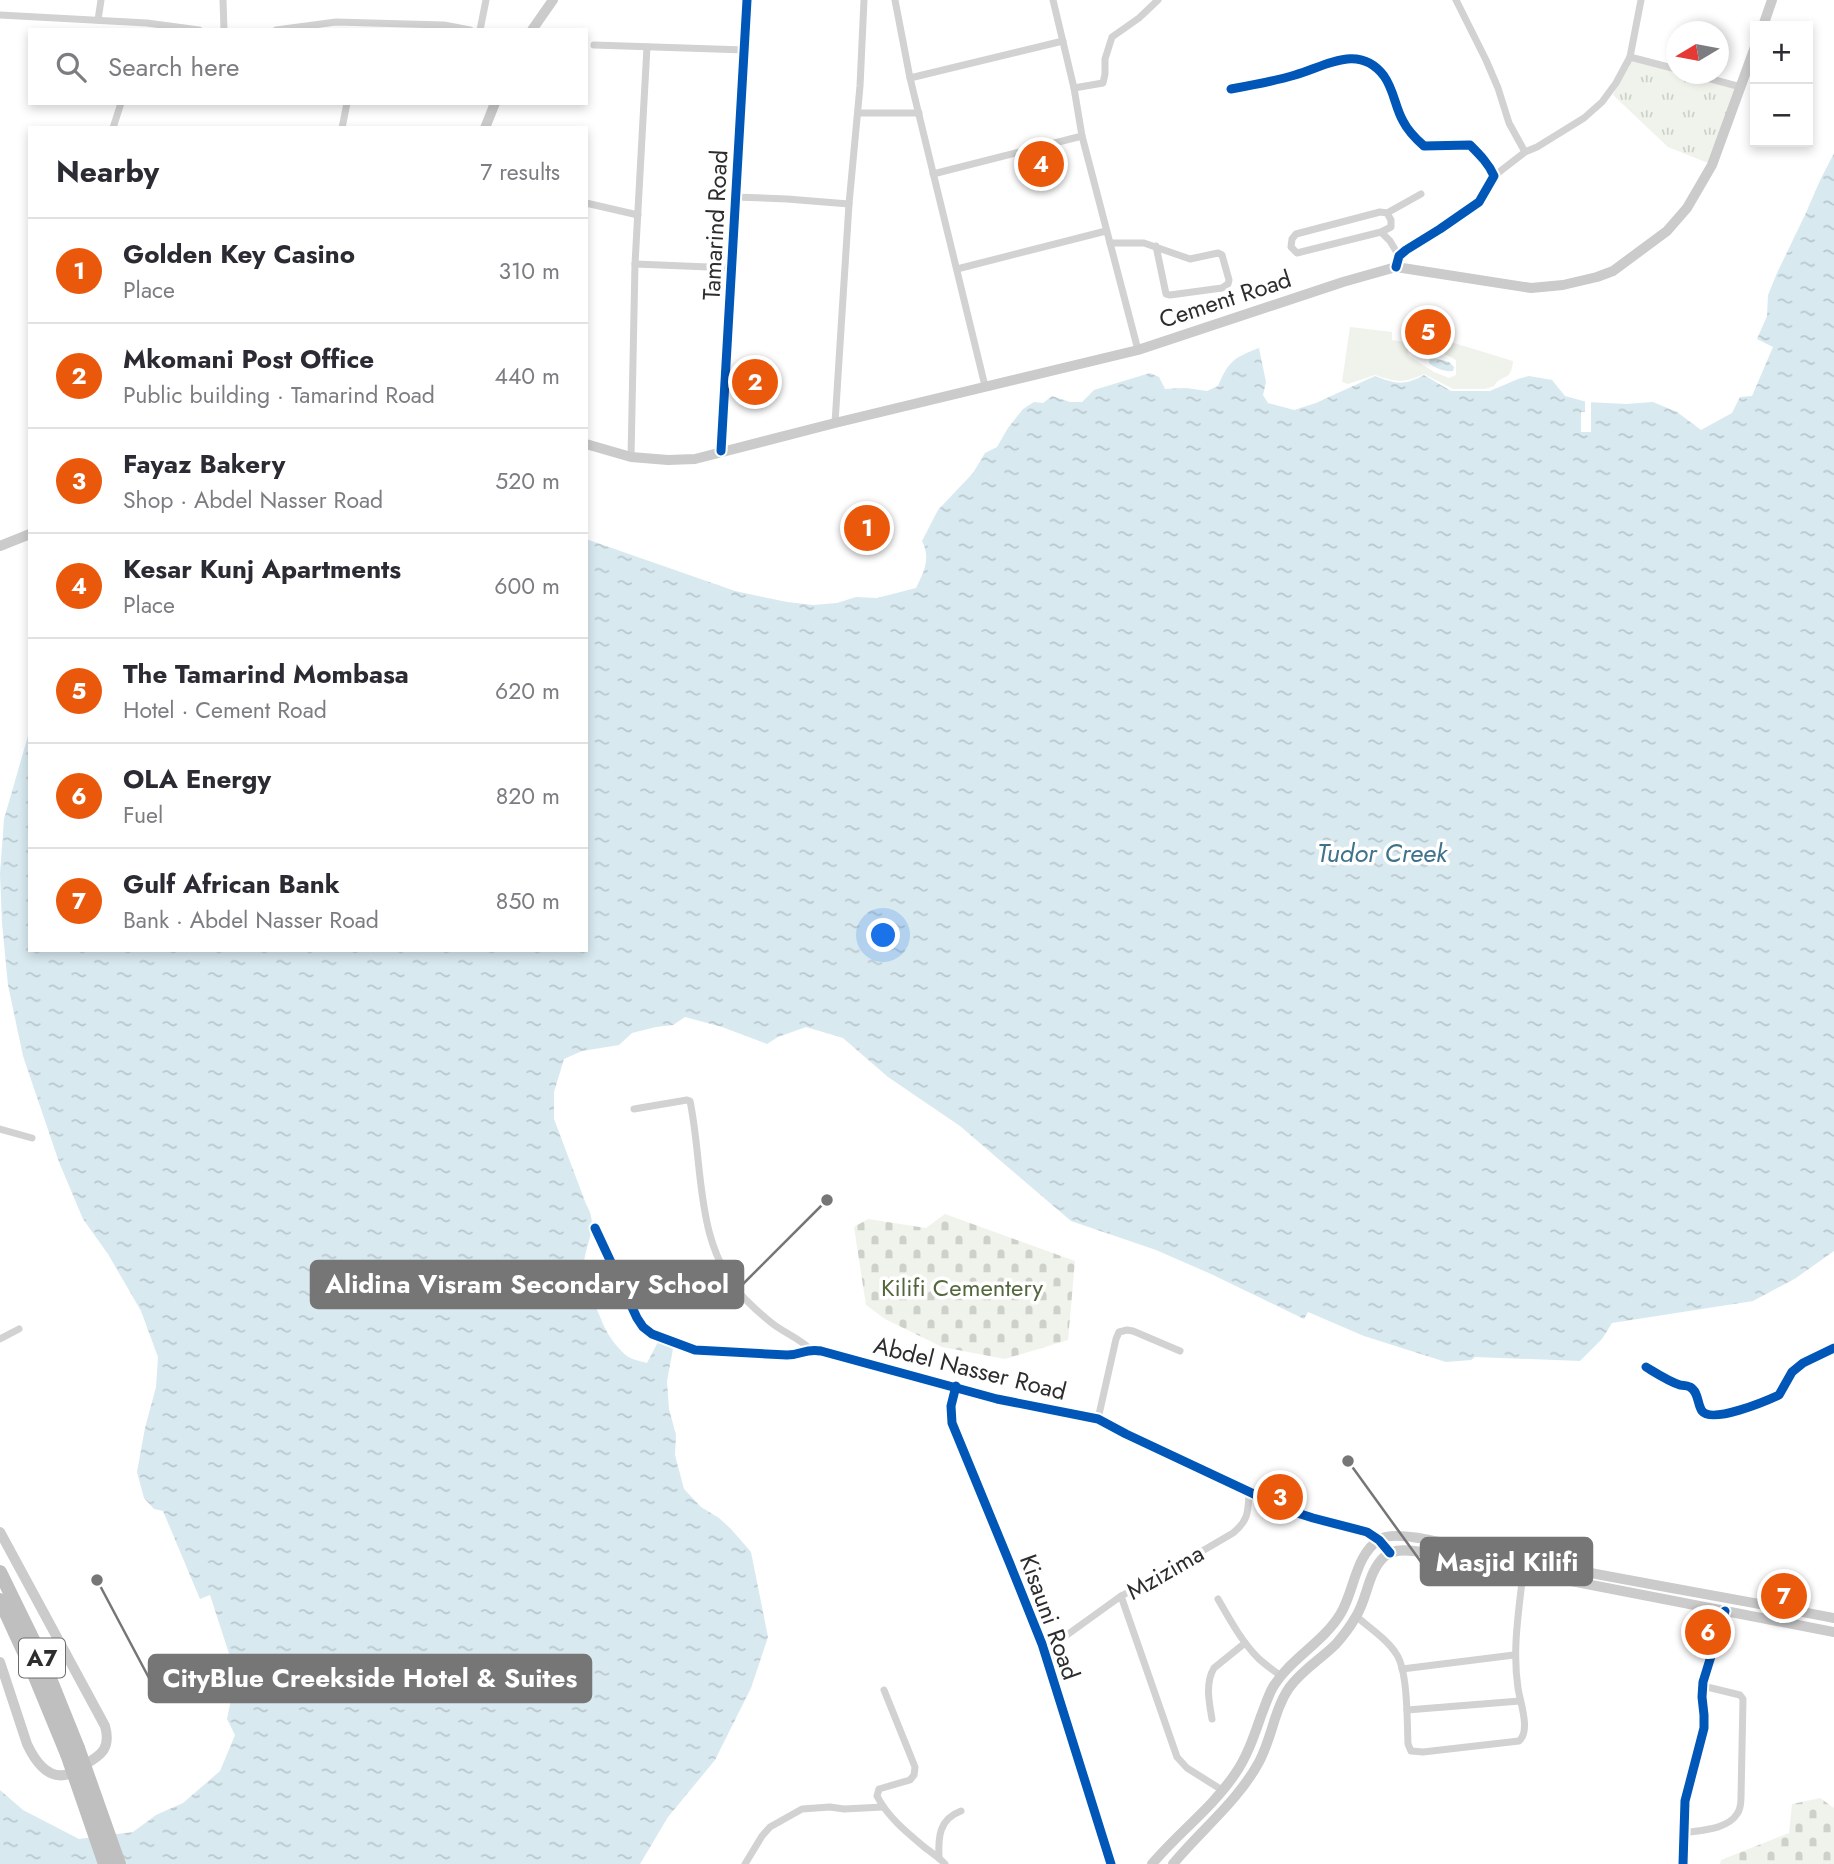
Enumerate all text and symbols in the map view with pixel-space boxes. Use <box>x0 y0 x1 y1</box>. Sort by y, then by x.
north arrow <box>1666 21 1729 84</box>
map controls <box>1750 21 1813 147</box>
button: + <box>1750 21 1813 84</box>
search box <box>28 28 588 105</box>
icon: search <box>52 48 90 86</box>
text: Search here <box>108 48 240 86</box>
button: − <box>1750 84 1813 147</box>
pin: 4 <box>1018 138 1064 190</box>
street label: Tamarind Road <box>694 149 736 301</box>
text: Nearby <box>56 150 159 193</box>
text: 7 results <box>480 155 560 189</box>
text: Golden Key Casino <box>123 235 355 273</box>
text: 1 <box>73 254 85 288</box>
text: 310 m <box>498 254 560 288</box>
street label: Cement Road <box>1154 261 1296 337</box>
text: Place <box>123 273 175 307</box>
pin: 5 <box>1405 306 1451 358</box>
text: Mkomani Post Office <box>123 340 374 378</box>
pin: 2 <box>732 356 778 408</box>
text: 2 <box>71 359 87 393</box>
text: 440 m <box>495 359 560 393</box>
text: Public building · Tamarind Road <box>123 378 435 412</box>
text: Fayaz Bakery <box>123 445 285 483</box>
text: 3 <box>72 464 86 498</box>
text: 520 m <box>495 464 560 498</box>
text: Shop · Abdel Nasser Road <box>123 483 383 517</box>
pin: 1 <box>844 502 890 554</box>
text: Kesar Kunj Apartments <box>123 550 401 588</box>
text: 4 <box>71 569 87 603</box>
text: 600 m <box>494 569 560 603</box>
text: Place <box>123 588 175 622</box>
text: The Tamarind Mombasa <box>123 655 409 693</box>
text: 5 <box>72 674 86 708</box>
text: 620 m <box>495 674 560 708</box>
text: Hotel · Cement Road <box>123 693 327 727</box>
text: OLA Energy <box>123 760 271 798</box>
text: 6 <box>71 779 87 813</box>
text: 820 m <box>496 779 560 813</box>
text: Fuel <box>123 798 163 832</box>
water label: Tudor Creek <box>1317 834 1449 872</box>
text: Gulf African Bank <box>123 865 340 903</box>
text: 7 <box>72 884 86 918</box>
text: 850 m <box>496 884 560 918</box>
text: Bank · Abdel Nasser Road <box>123 903 379 937</box>
your location <box>866 918 900 952</box>
callout: Alidina Visram Secondary School <box>311 1261 743 1308</box>
text: Alidina Visram Secondary School <box>324 1265 729 1303</box>
park label: Kilifi Cementery <box>881 1270 1043 1305</box>
street label: Abdel Nasser Road <box>870 1327 1070 1409</box>
pin: 3 <box>1257 1471 1303 1523</box>
street label: Mzizima <box>1120 1536 1210 1608</box>
callout: Masjid Kilifi <box>1421 1538 1592 1585</box>
text: Masjid Kilifi <box>1436 1543 1578 1581</box>
street label: Kisauni Road <box>1011 1549 1089 1685</box>
pin: 7 <box>1761 1570 1807 1622</box>
pin: 6 <box>1685 1606 1731 1658</box>
road number: A7 <box>19 1638 65 1678</box>
callout: CityBlue Creekside Hotel & Suites <box>149 1655 591 1702</box>
text: CityBlue Creekside Hotel & Suites <box>163 1659 578 1697</box>

